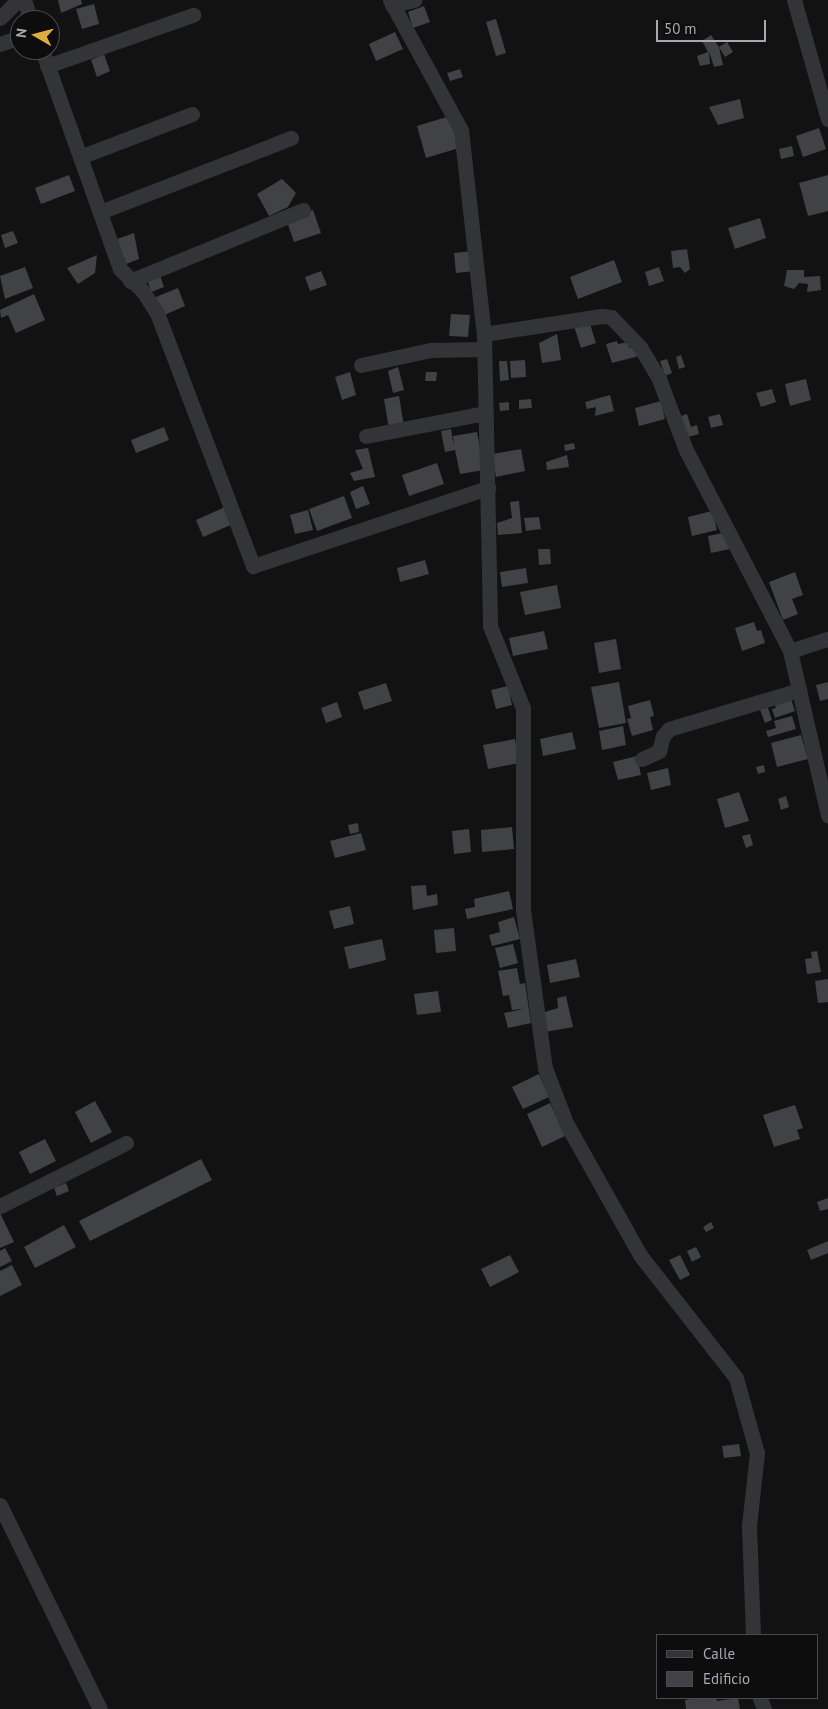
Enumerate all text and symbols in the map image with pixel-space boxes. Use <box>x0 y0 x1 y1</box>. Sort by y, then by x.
north arrow <box>10 10 60 60</box>
scale bar <box>658 10 768 42</box>
text: 50 m <box>664 19 697 38</box>
text: N <box>12 27 31 39</box>
legend <box>656 1634 818 1699</box>
text: Calle <box>703 1644 735 1663</box>
text: Edificio <box>703 1669 750 1688</box>

